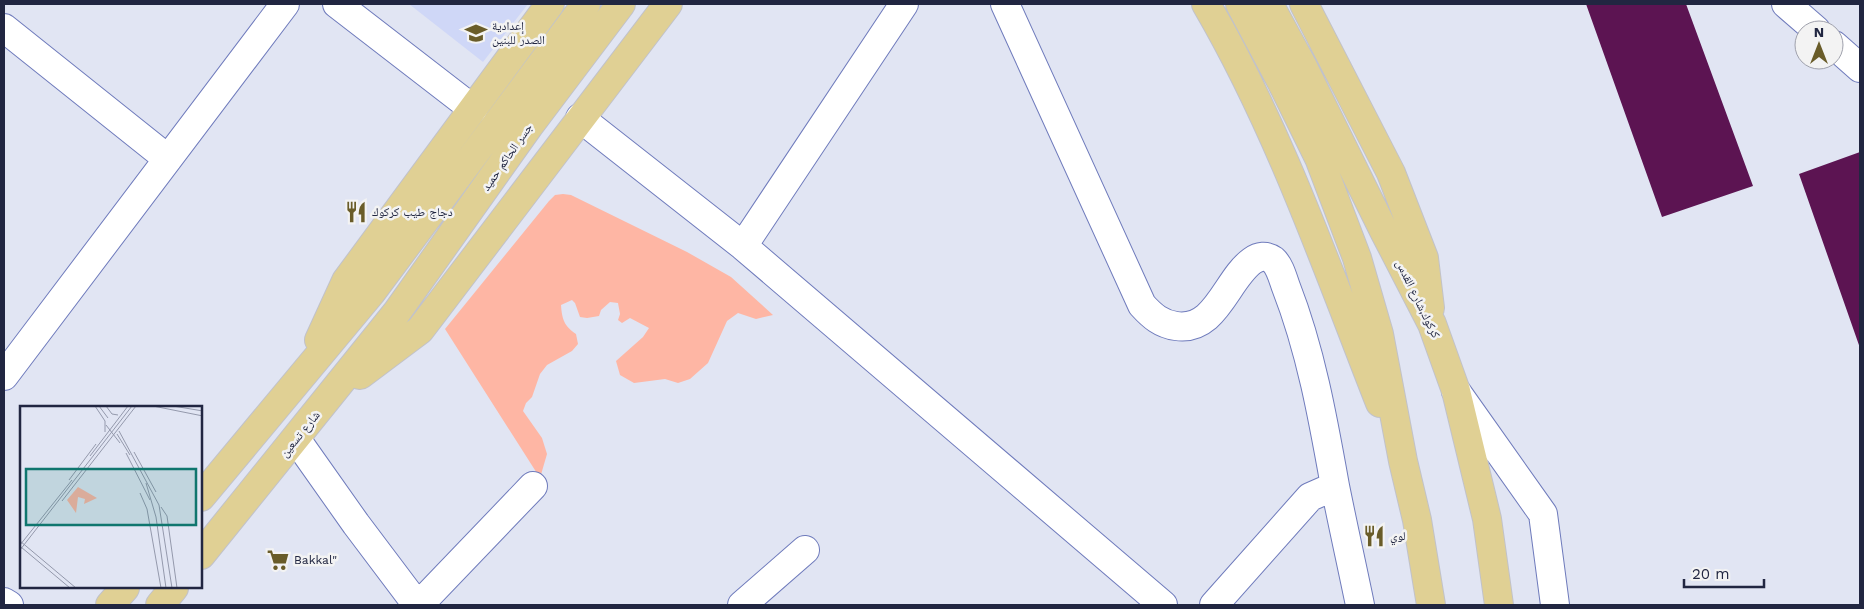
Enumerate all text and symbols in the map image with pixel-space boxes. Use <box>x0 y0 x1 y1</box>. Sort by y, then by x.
place label: إعدادية الصدر للبنين <box>492 19 545 47</box>
school or university icon: إعدادية الصدر للبنين <box>463 20 489 46</box>
north arrow <box>1794 20 1844 70</box>
text: N <box>1814 24 1824 40</box>
street label: جسر الحاكم حميد <box>479 120 536 194</box>
restaurant icon: دجاج طيب كركوك <box>343 199 369 225</box>
place label: دجاج طيب كركوك <box>372 205 453 219</box>
street label: كركوك,شارع القدس <box>1392 258 1443 341</box>
inset map <box>20 406 202 589</box>
street label: شارع تسعين <box>277 408 324 461</box>
restaurant icon: لوي <box>1361 523 1387 549</box>
place label: لوي <box>1390 529 1406 546</box>
supermarket icon: Bakkal" <box>265 547 291 573</box>
place label: Bakkal" <box>294 553 337 567</box>
scale bar <box>1684 556 1764 588</box>
text: 20 m <box>1692 565 1730 583</box>

